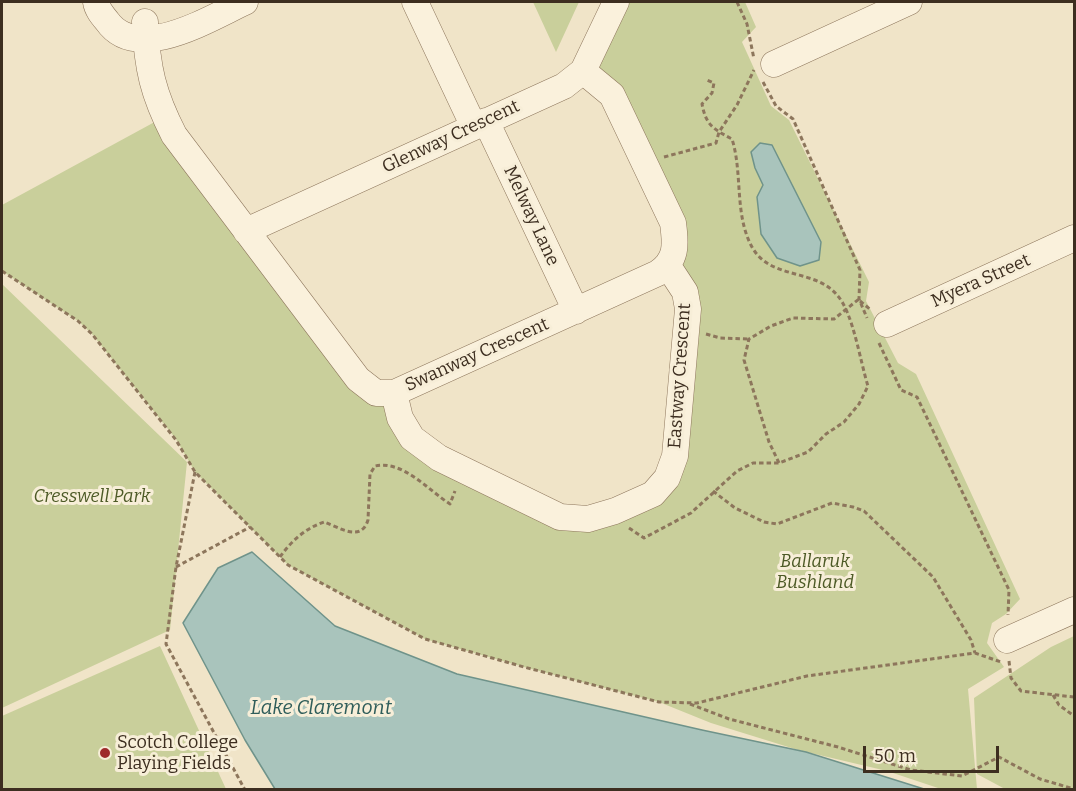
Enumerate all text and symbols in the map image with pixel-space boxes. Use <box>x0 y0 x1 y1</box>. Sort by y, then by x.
street label: Glenway Crescent <box>379 96 523 178</box>
street label: Melway Lane <box>498 163 564 269</box>
street label: Myera Street <box>928 250 1034 312</box>
street label: Eastway Crescent <box>664 303 696 449</box>
street label: Swanway Crescent <box>402 314 552 396</box>
park label: Cresswell Park <box>34 486 150 508</box>
park label: Ballaruk Bushland <box>776 551 854 594</box>
water label: Lake Claremont <box>250 696 392 720</box>
place label: Scotch College Playing Fields <box>117 732 238 774</box>
scale bar <box>866 734 1002 772</box>
text: 50 m <box>874 745 916 767</box>
marker: Scotch College Playing Fields <box>98 746 112 760</box>

